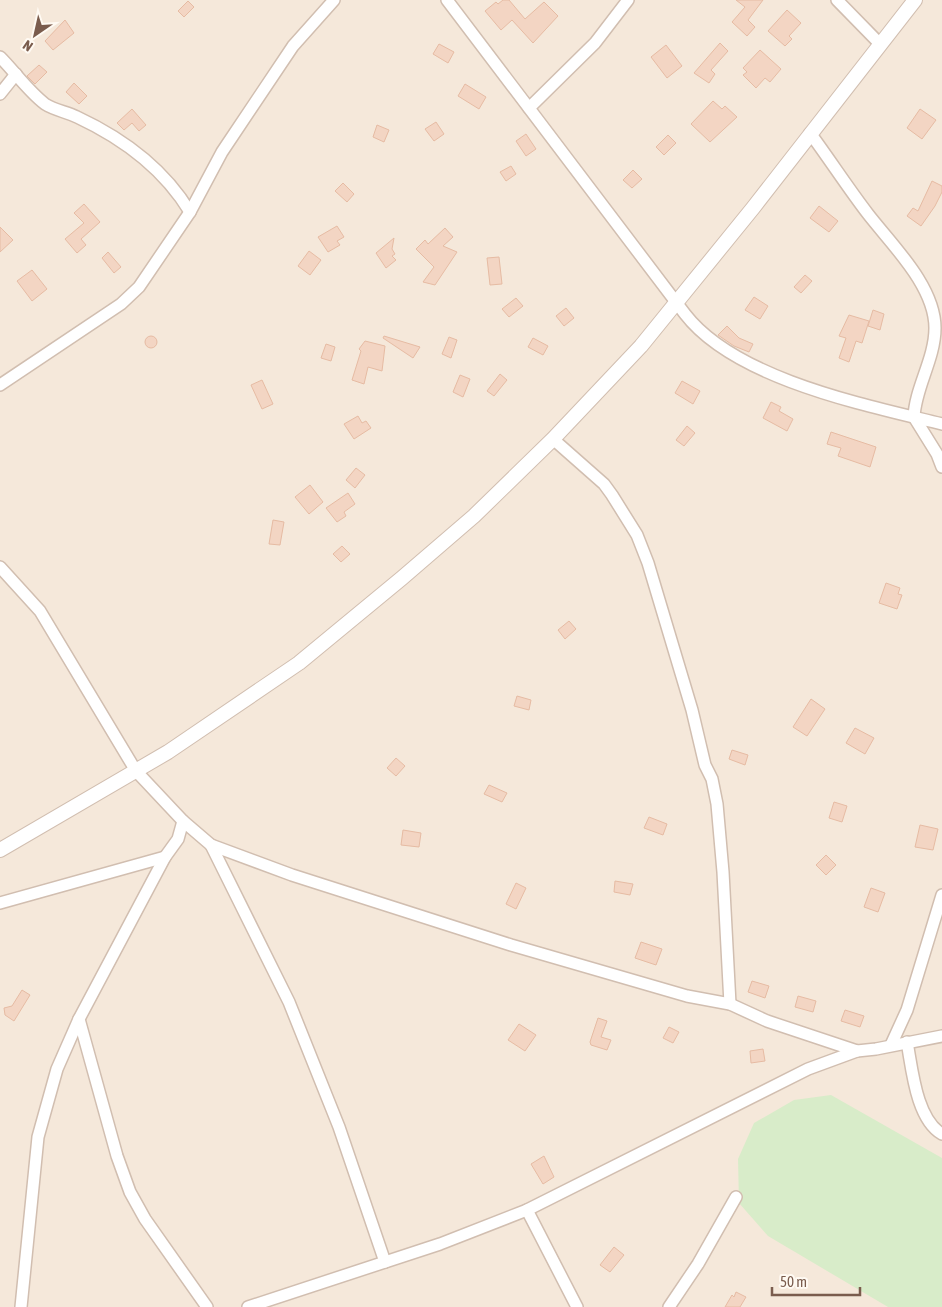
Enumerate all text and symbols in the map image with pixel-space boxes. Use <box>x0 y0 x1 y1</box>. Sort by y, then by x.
north arrow <box>10 10 60 60</box>
text: N <box>20 37 36 55</box>
scale bar <box>772 1264 860 1296</box>
text: 50 m <box>780 1273 807 1290</box>

